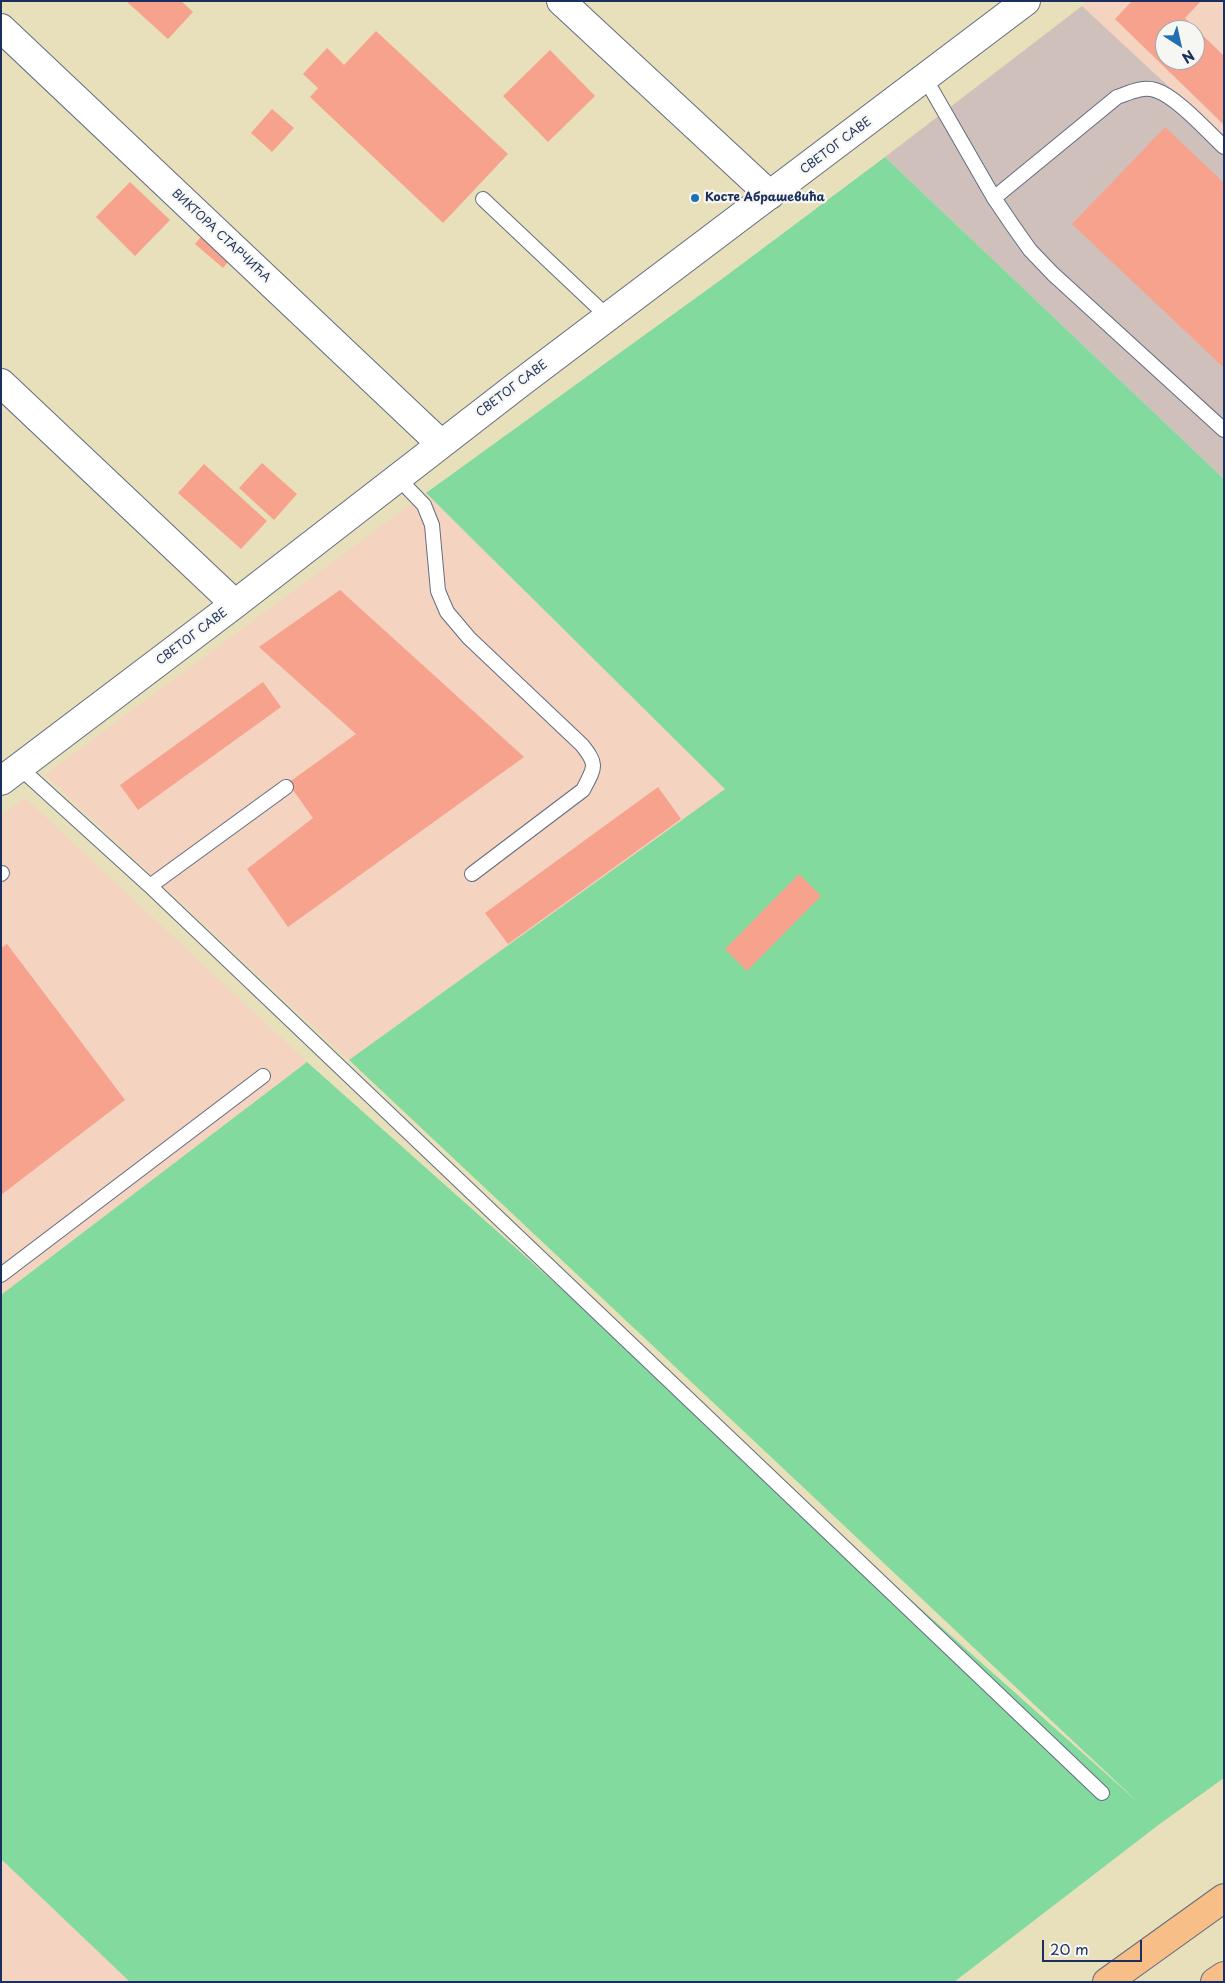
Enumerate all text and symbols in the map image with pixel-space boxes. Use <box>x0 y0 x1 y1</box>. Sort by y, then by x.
north arrow <box>1155 20 1205 70</box>
text: N <box>1178 45 1199 69</box>
street label: СВЕТОГ САВЕ <box>798 115 874 177</box>
street label: ВИКТОРА СТАРЧИЋА <box>169 186 273 286</box>
place label: Косте Абрашевића <box>705 191 825 205</box>
marker: Косте Абрашевића <box>689 192 701 204</box>
street label: СВЕТОГ САВЕ <box>474 358 550 420</box>
street label: СВЕТОГ САВЕ <box>154 606 230 668</box>
scale bar <box>1045 1930 1145 1962</box>
text: 20 m <box>1050 1937 1089 1960</box>

